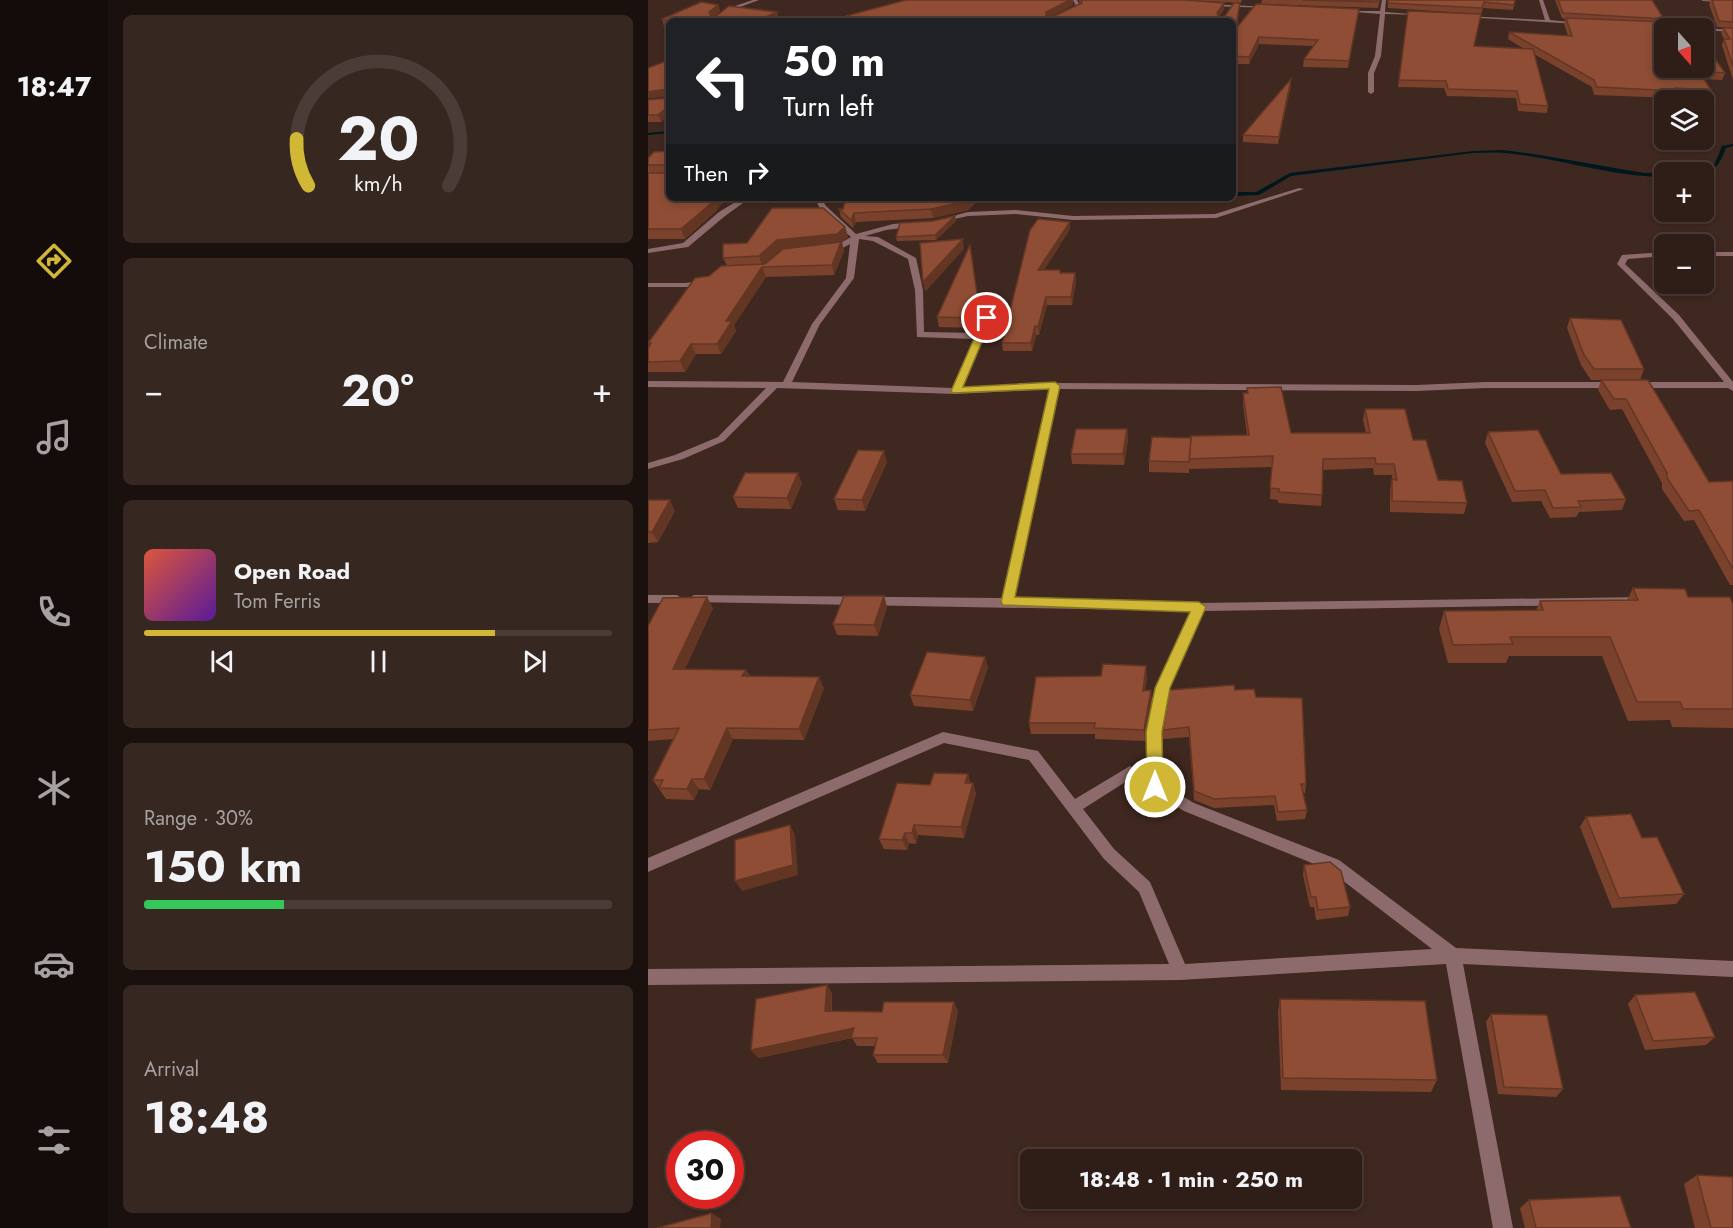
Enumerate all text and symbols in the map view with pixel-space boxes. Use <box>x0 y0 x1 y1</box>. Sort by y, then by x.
north arrow <box>1654 18 1714 78</box>
map controls <box>1654 18 1714 294</box>
text: 50 m <box>783 31 885 92</box>
icon: left <box>684 42 762 120</box>
text: 18:47 <box>17 67 91 106</box>
text: Turn left <box>783 87 873 126</box>
button: layers <box>1654 90 1714 150</box>
text: 20 <box>337 93 419 183</box>
icon: right <box>741 156 774 189</box>
text: Then <box>684 157 729 189</box>
button: + <box>1654 162 1714 222</box>
text: km/h <box>354 168 402 199</box>
button: − <box>1654 234 1714 294</box>
icon: directions <box>33 240 75 282</box>
pin <box>961 292 1012 343</box>
icon: arrive <box>970 301 1003 334</box>
text: Climate <box>144 328 208 357</box>
text: 20° <box>341 358 414 423</box>
text: − <box>144 367 163 414</box>
text: + <box>592 367 612 414</box>
icon: music <box>33 416 75 458</box>
text: Open Road <box>234 555 350 587</box>
text: Tom Ferris <box>234 587 321 616</box>
icon: phone <box>33 591 75 633</box>
icon: previous <box>206 645 239 678</box>
icon: pause <box>362 645 395 678</box>
icon: next <box>518 645 551 678</box>
position arrow <box>1123 755 1187 819</box>
icon: climate <box>33 767 75 809</box>
text: Range · 30% <box>144 804 253 833</box>
text: 150 km <box>144 834 302 899</box>
icon: car <box>33 943 75 985</box>
text: Arrival <box>144 1055 199 1084</box>
text: 18:48 <box>144 1085 269 1150</box>
icon: filters <box>33 1119 75 1161</box>
speed limit sign: 30 <box>666 1131 744 1209</box>
text: 18:48 · 1 min · 250 m <box>1079 1163 1303 1195</box>

